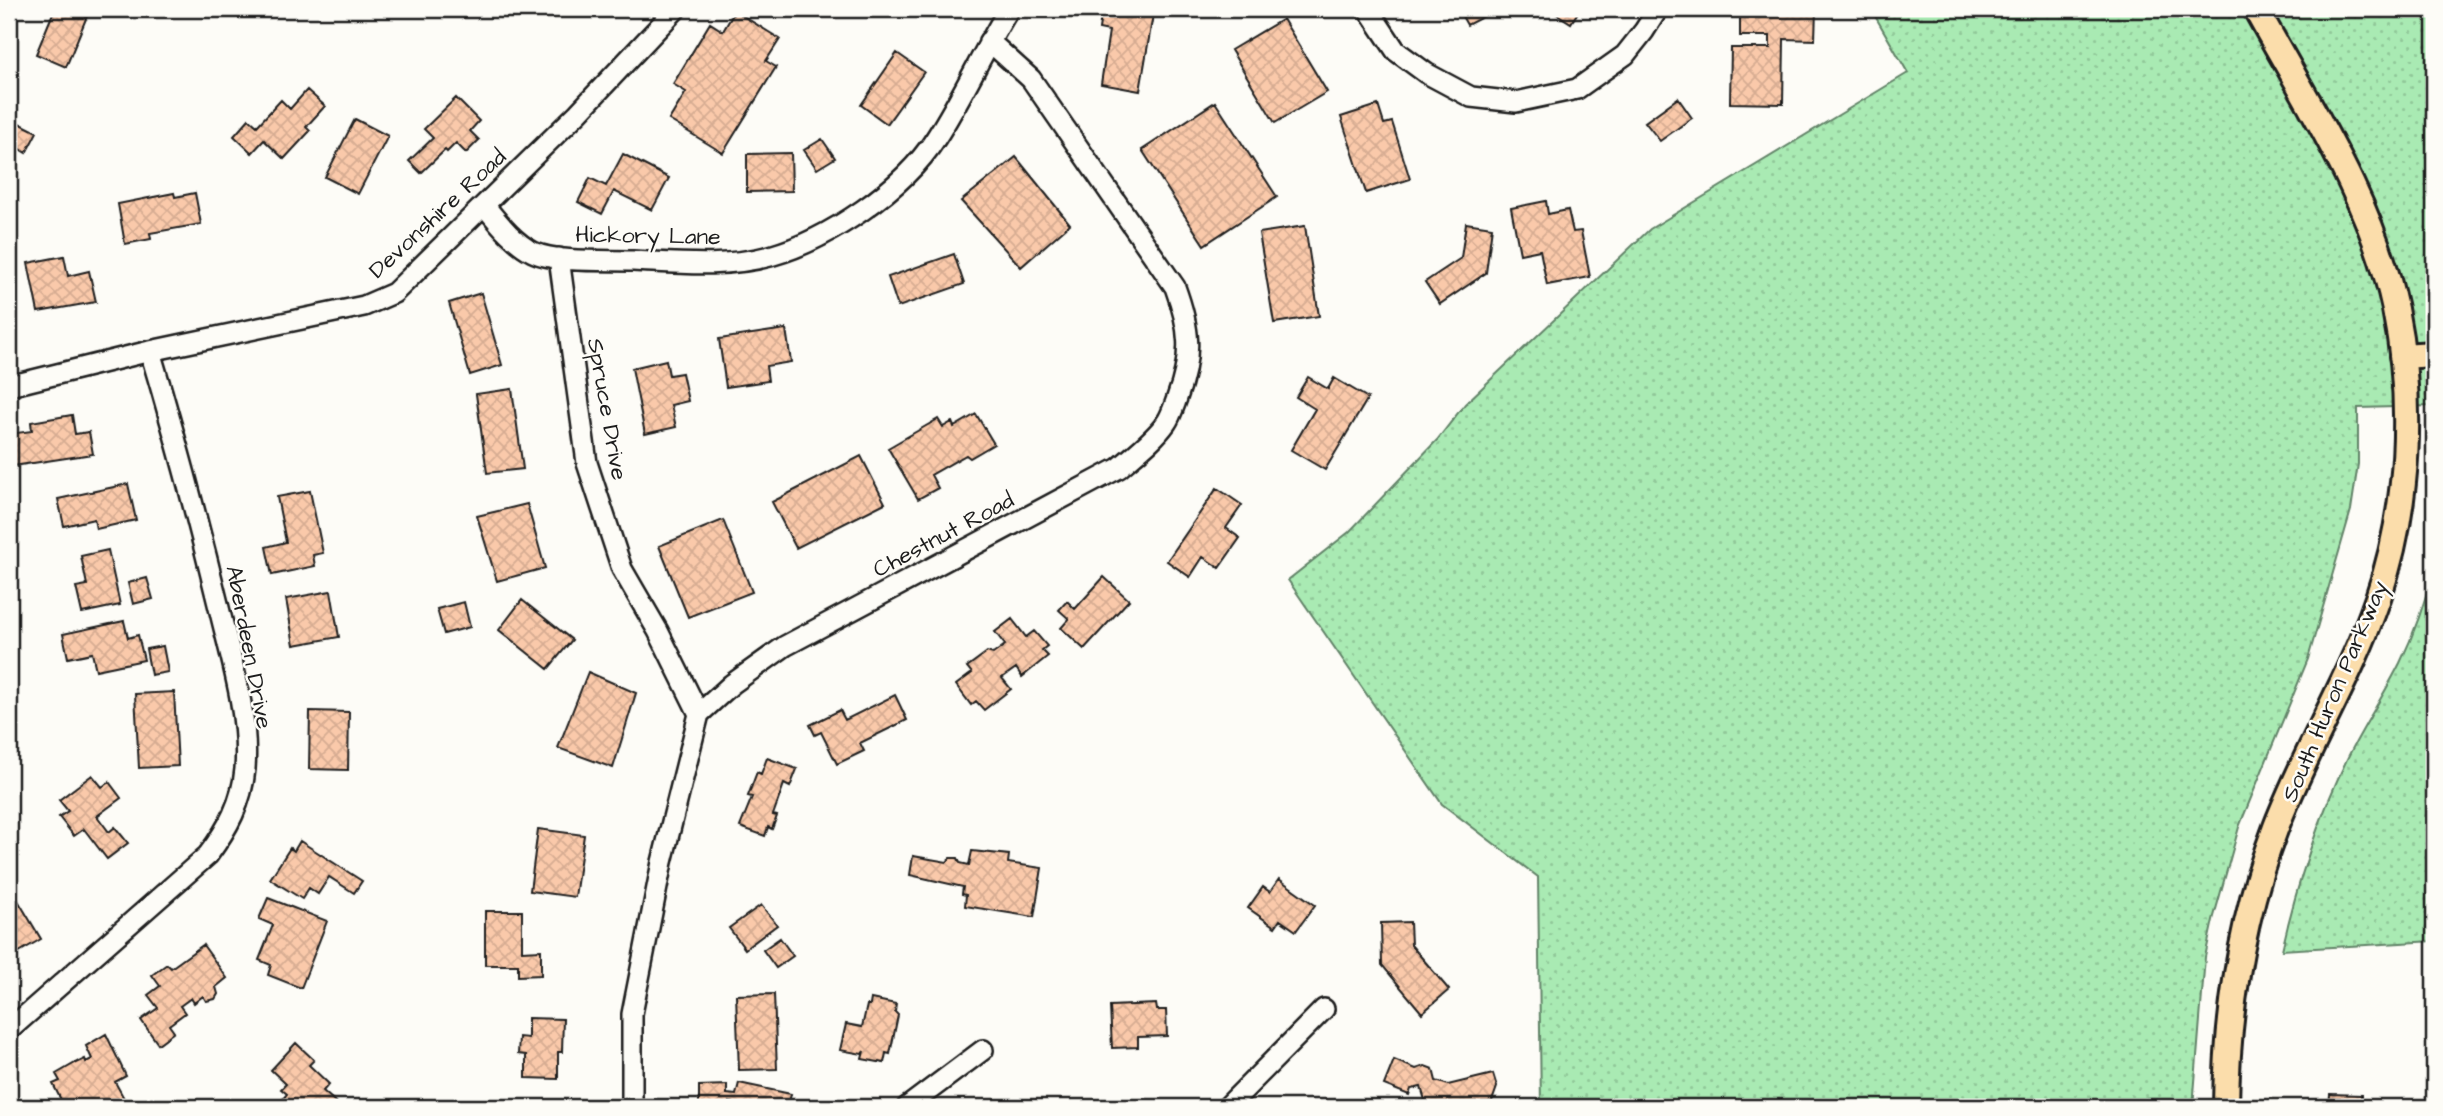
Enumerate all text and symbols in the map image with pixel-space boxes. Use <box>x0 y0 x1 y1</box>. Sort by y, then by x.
street label: Devonshire Road <box>362 141 514 286</box>
street label: Hickory Lane <box>575 219 721 254</box>
street label: Spruce Drive <box>579 336 635 483</box>
street label: Chestnut Road <box>867 484 1020 586</box>
street label: Aberdeen Drive <box>218 563 281 732</box>
street label: South Huron Parkway <box>2274 576 2397 807</box>

